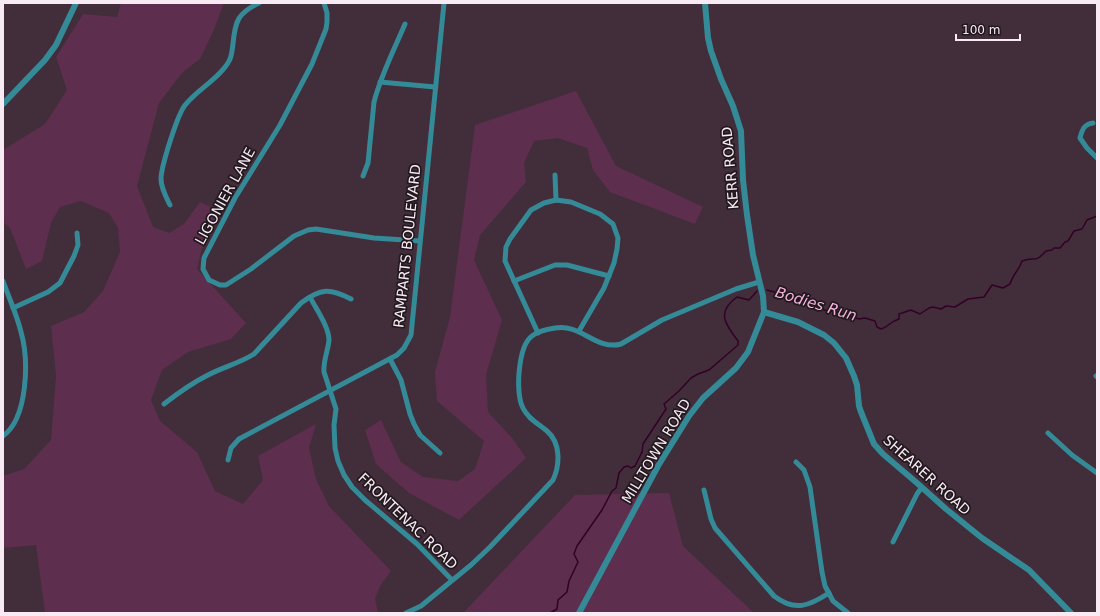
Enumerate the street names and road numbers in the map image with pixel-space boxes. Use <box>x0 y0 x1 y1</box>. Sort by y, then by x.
street label: KERR ROAD <box>718 126 742 210</box>
street label: LIGONIER LANE <box>192 145 258 247</box>
street label: RAMPARTS BOULEVARD <box>390 163 424 329</box>
street label: MILLTOWN ROAD <box>618 396 694 506</box>
street label: SHEARER ROAD <box>880 432 974 518</box>
street label: FRONTENAC ROAD <box>355 470 461 572</box>

